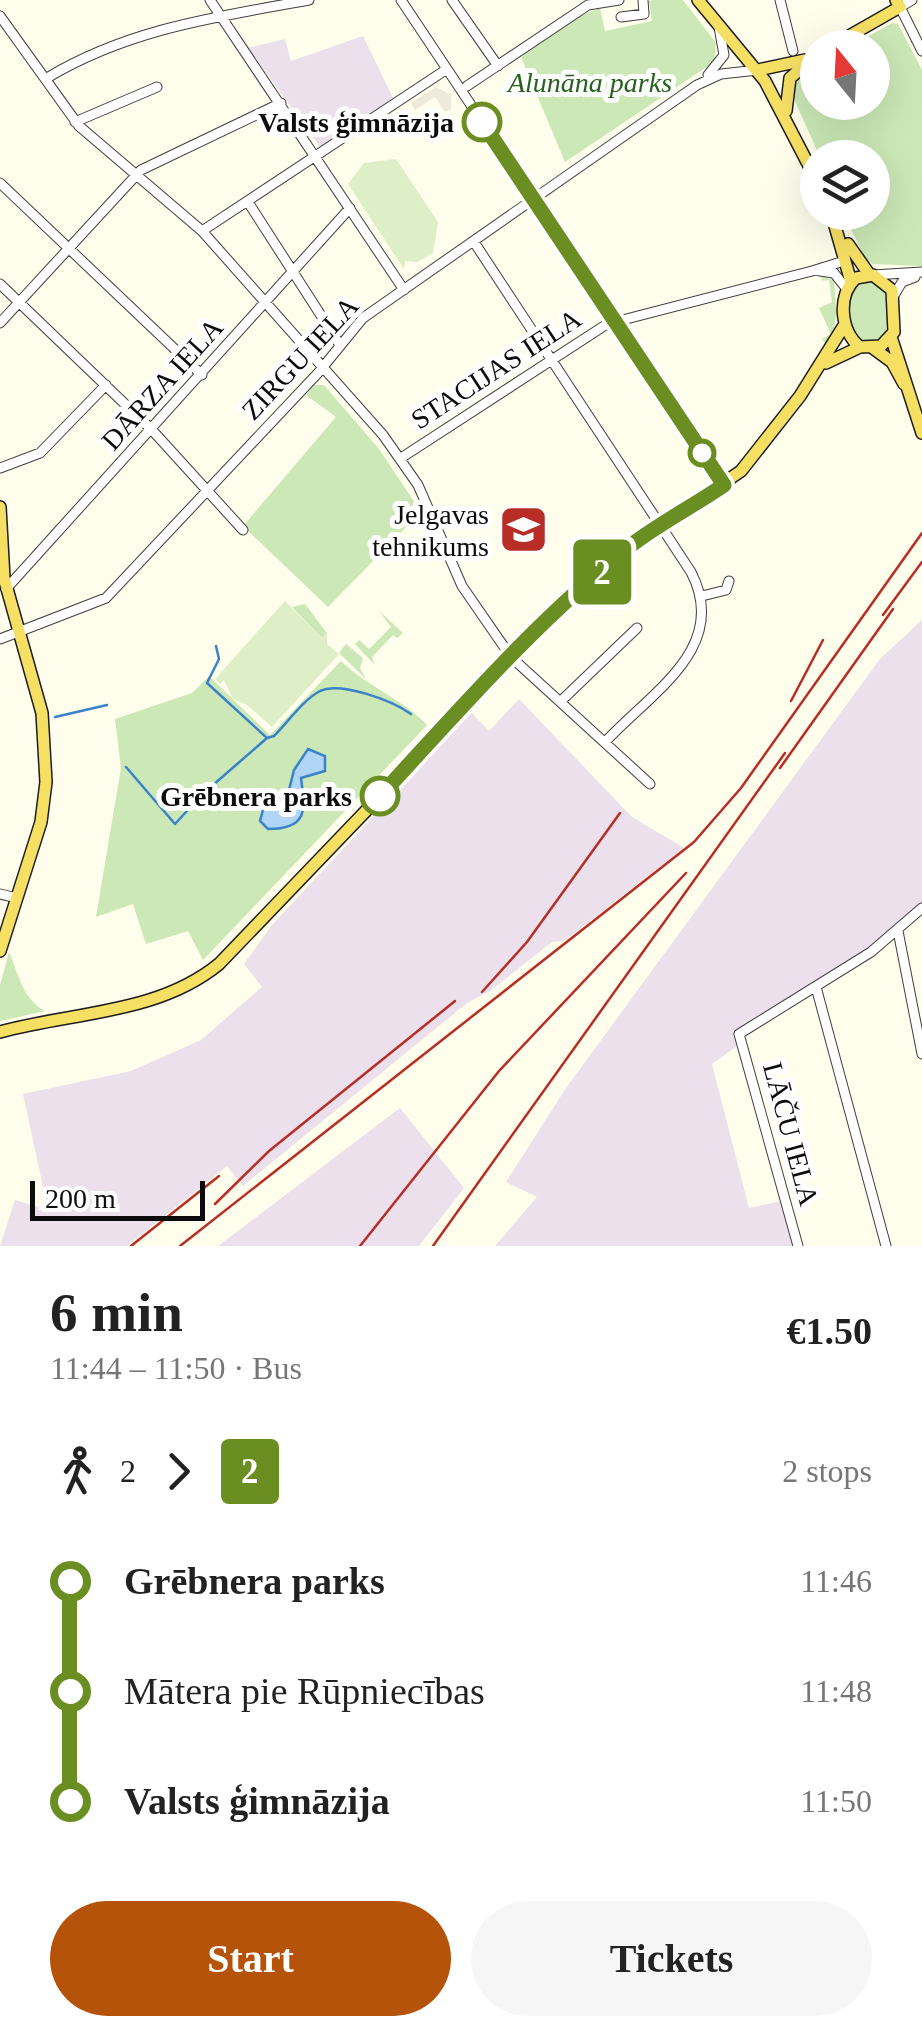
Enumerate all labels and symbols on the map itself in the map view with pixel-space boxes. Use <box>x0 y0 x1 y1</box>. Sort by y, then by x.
north arrow <box>800 30 890 120</box>
park label: Alunāna parks <box>506 67 672 98</box>
marker: Valsts ģimnāzija <box>463 103 501 141</box>
place label: Valsts ģimnāzija <box>258 107 454 138</box>
street label: ZIRGU IELA <box>235 290 365 426</box>
street label: STACIJAS IELA <box>405 302 587 435</box>
street label: DĀRZA IELA <box>95 312 229 456</box>
unlabelled marker <box>689 440 715 466</box>
place label: Jelgavas tehnikums <box>372 499 489 562</box>
school or university icon: Jelgavas tehnikums <box>498 504 550 556</box>
line badge: 2 <box>570 540 634 604</box>
marker: Grēbnera parks <box>361 777 399 815</box>
place label: Grēbnera parks <box>160 781 352 812</box>
street label: LĀČU IELA <box>757 1059 825 1210</box>
scale bar <box>30 1176 205 1220</box>

